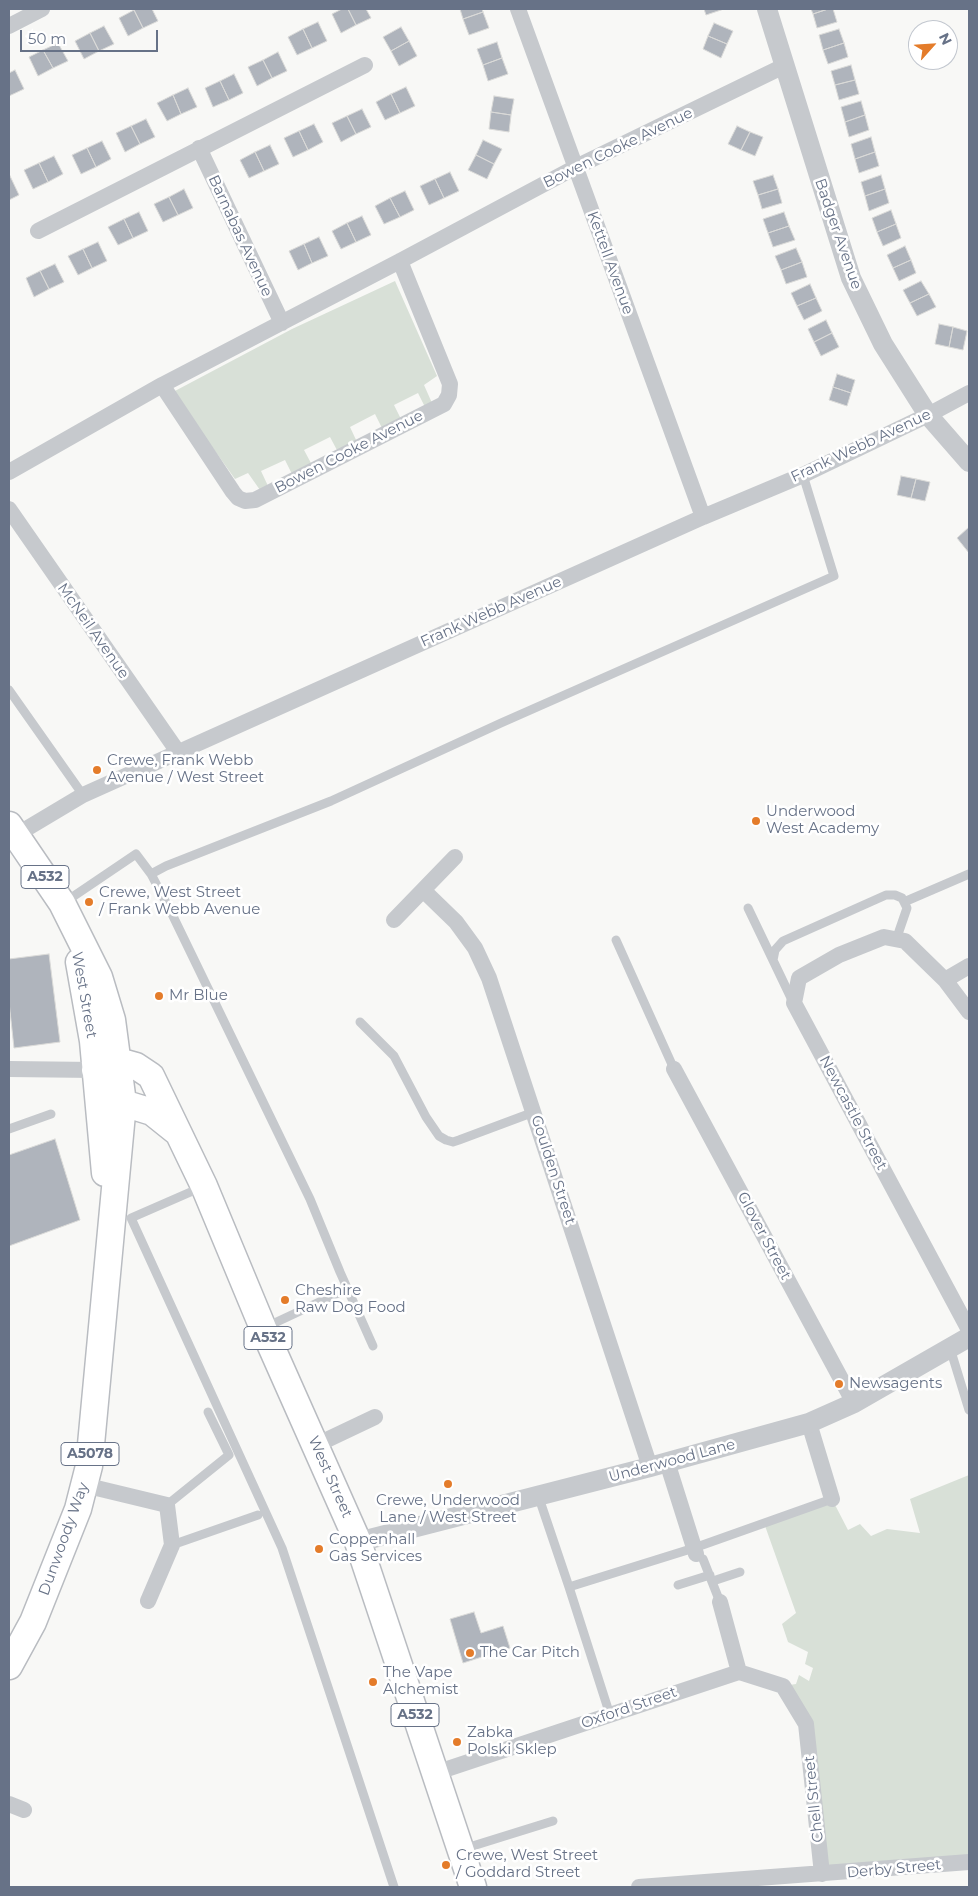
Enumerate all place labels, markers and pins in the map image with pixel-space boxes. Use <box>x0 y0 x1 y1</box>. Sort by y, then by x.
place label: Crewe, Frank Webb Avenue / West Street <box>107 752 264 787</box>
marker: Crewe, Frank Webb Avenue / West Street <box>91 764 103 776</box>
place label: Underwood West Academy <box>766 803 879 838</box>
marker: Underwood West Academy <box>750 815 762 827</box>
place label: Crewe, West Street / Frank Webb Avenue <box>99 884 260 919</box>
marker: Crewe, West Street / Frank Webb Avenue <box>83 896 95 908</box>
place label: Mr Blue <box>169 987 228 1005</box>
marker: Mr Blue <box>153 990 165 1002</box>
place label: Cheshire Raw Dog Food <box>295 1282 406 1317</box>
marker: Cheshire Raw Dog Food <box>279 1294 291 1306</box>
place label: Newsagents <box>849 1375 942 1393</box>
marker: Newsagents <box>833 1378 845 1390</box>
marker: Crewe, Underwood Lane / West Street <box>442 1478 454 1490</box>
place label: Crewe, Underwood Lane / West Street <box>376 1492 520 1527</box>
place label: Coppenhall Gas Services <box>329 1531 422 1566</box>
marker: Coppenhall Gas Services <box>313 1543 325 1555</box>
place label: The Car Pitch <box>480 1644 580 1662</box>
marker: The Car Pitch <box>464 1647 476 1659</box>
place label: The Vape Alchemist <box>383 1664 459 1699</box>
marker: The Vape Alchemist <box>367 1676 379 1688</box>
place label: Zabka Polski Sklep <box>467 1724 557 1759</box>
marker: Zabka Polski Sklep <box>451 1736 463 1748</box>
place label: Crewe, West Street / Goddard Street <box>456 1847 598 1882</box>
marker: Crewe, West Street / Goddard Street <box>440 1859 452 1871</box>

